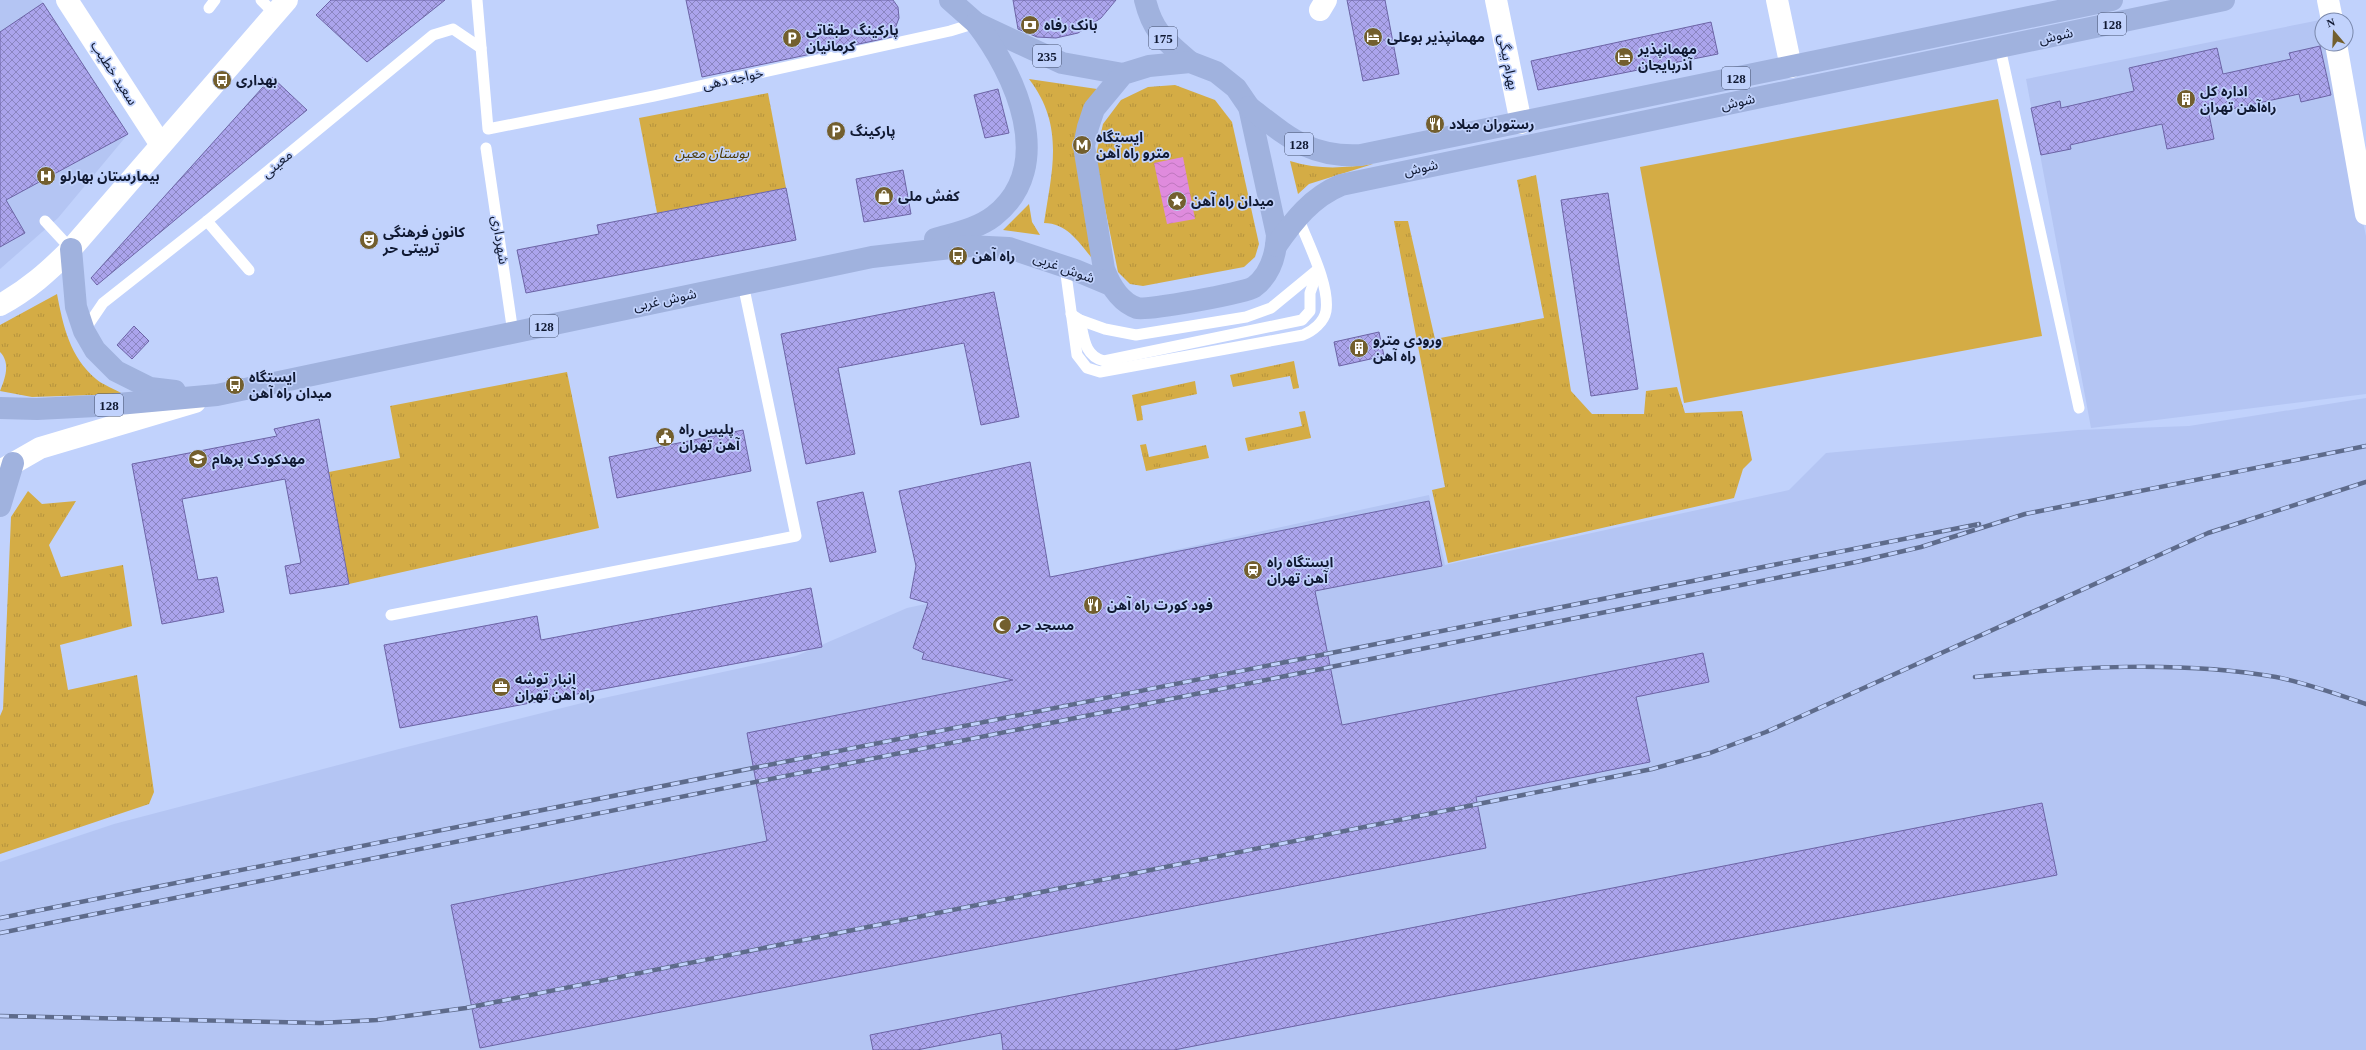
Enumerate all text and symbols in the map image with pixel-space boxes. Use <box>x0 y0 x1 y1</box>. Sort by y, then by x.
north arrow <box>2314 12 2354 52</box>
road number: 128 <box>2098 13 2126 35</box>
bank icon: بانک رفاه <box>1019 14 1041 36</box>
text: N <box>2325 16 2337 30</box>
place label: بانک رفاه <box>1044 17 1098 34</box>
place label: پارکینگ طبقاتی کرمانیان <box>806 22 899 55</box>
street label: شوش <box>2038 25 2075 48</box>
hotel icon: مهمانپذیر بوعلی <box>1362 26 1384 48</box>
parking icon: پارکینگ طبقاتی کرمانیان <box>781 27 803 49</box>
road number: 175 <box>1149 27 1177 49</box>
place label: مهمانپذیر بوعلی <box>1387 30 1485 46</box>
street label: بهرام بیگی <box>1492 33 1521 92</box>
street label: سعید خطیب <box>88 38 140 108</box>
place label: مهمانپذیر آذربایجان <box>1637 42 1697 74</box>
road number: 235 <box>1033 45 1061 67</box>
hotel icon: مهمانپذیر آذربایجان <box>1613 46 1635 68</box>
street label: خواجه دهی <box>701 65 765 94</box>
road number: 128 <box>1722 67 1750 89</box>
bus stop icon: بهداری <box>211 69 233 91</box>
place label: بهداری <box>236 73 277 89</box>
place label: اداره کل راه‌آهن تهران <box>2200 84 2277 116</box>
building icon: اداره کل راه‌آهن تهران <box>2175 88 2197 110</box>
street label: شوش <box>1720 91 1757 114</box>
restaurant icon: رستوران میلاد <box>1424 113 1446 135</box>
place label: رستوران میلاد <box>1449 117 1534 133</box>
parking icon: پارکینگ <box>825 120 847 142</box>
place label: پارکینگ <box>850 123 895 140</box>
place label: ایستگاه مترو راه آهن <box>1096 129 1170 162</box>
road number: 128 <box>1285 133 1313 155</box>
metro station icon: ایستگاه مترو راه آهن <box>1071 134 1093 156</box>
park label: بوستان معین <box>675 146 749 162</box>
street label: معینی <box>259 147 296 182</box>
street label: شوش <box>1403 157 1440 180</box>
hospital icon: بیمارستان بهارلو <box>35 165 57 187</box>
place label: بیمارستان بهارلو <box>60 169 160 185</box>
shop icon: کفش ملی <box>873 185 895 207</box>
place label: کفش ملی <box>898 189 960 204</box>
place icon: میدان راه آهن <box>1166 190 1188 212</box>
place label: میدان راه آهن <box>1191 192 1274 210</box>
street label: شهرداری <box>488 215 511 266</box>
place label: کانون فرهنگی تربیتی حر <box>382 224 466 257</box>
theatre icon: کانون فرهنگی تربیتی حر <box>358 229 380 251</box>
bus stop icon: راه آهن <box>947 245 969 267</box>
place label: راه آهن <box>972 247 1015 265</box>
street label: شوش غربی <box>1031 250 1097 287</box>
street label: شوش غربی <box>632 286 698 315</box>
road number: 128 <box>530 315 558 337</box>
place label: ورودی مترو راه آهن <box>1373 333 1442 365</box>
building icon: ورودی مترو راه آهن <box>1348 337 1370 359</box>
place label: ایستگاه میدان راه آهن <box>249 369 332 402</box>
bus stop icon: ایستگاه میدان راه آهن <box>224 374 246 396</box>
road number: 128 <box>95 394 123 416</box>
place label: پلیس راه آهن تهران <box>679 422 740 454</box>
public building icon: پلیس راه آهن تهران <box>654 426 676 448</box>
school or university icon: مهدکودک پرهام <box>187 448 209 470</box>
place label: مهدکودک پرهام <box>212 452 305 470</box>
place label: ایستگاه راه آهن تهران <box>1267 554 1333 587</box>
station icon: ایستگاه راه آهن تهران <box>1242 559 1264 581</box>
restaurant icon: فود کورت راه آهن <box>1082 594 1104 616</box>
place label: فود کورت راه آهن <box>1107 596 1213 614</box>
mosque icon: مسجد حر <box>991 614 1013 636</box>
place label: مسجد حر <box>1015 618 1074 634</box>
place label: انبار توشه راه آهن تهران <box>515 672 595 704</box>
office icon: انبار توشه راه آهن تهران <box>490 676 512 698</box>

